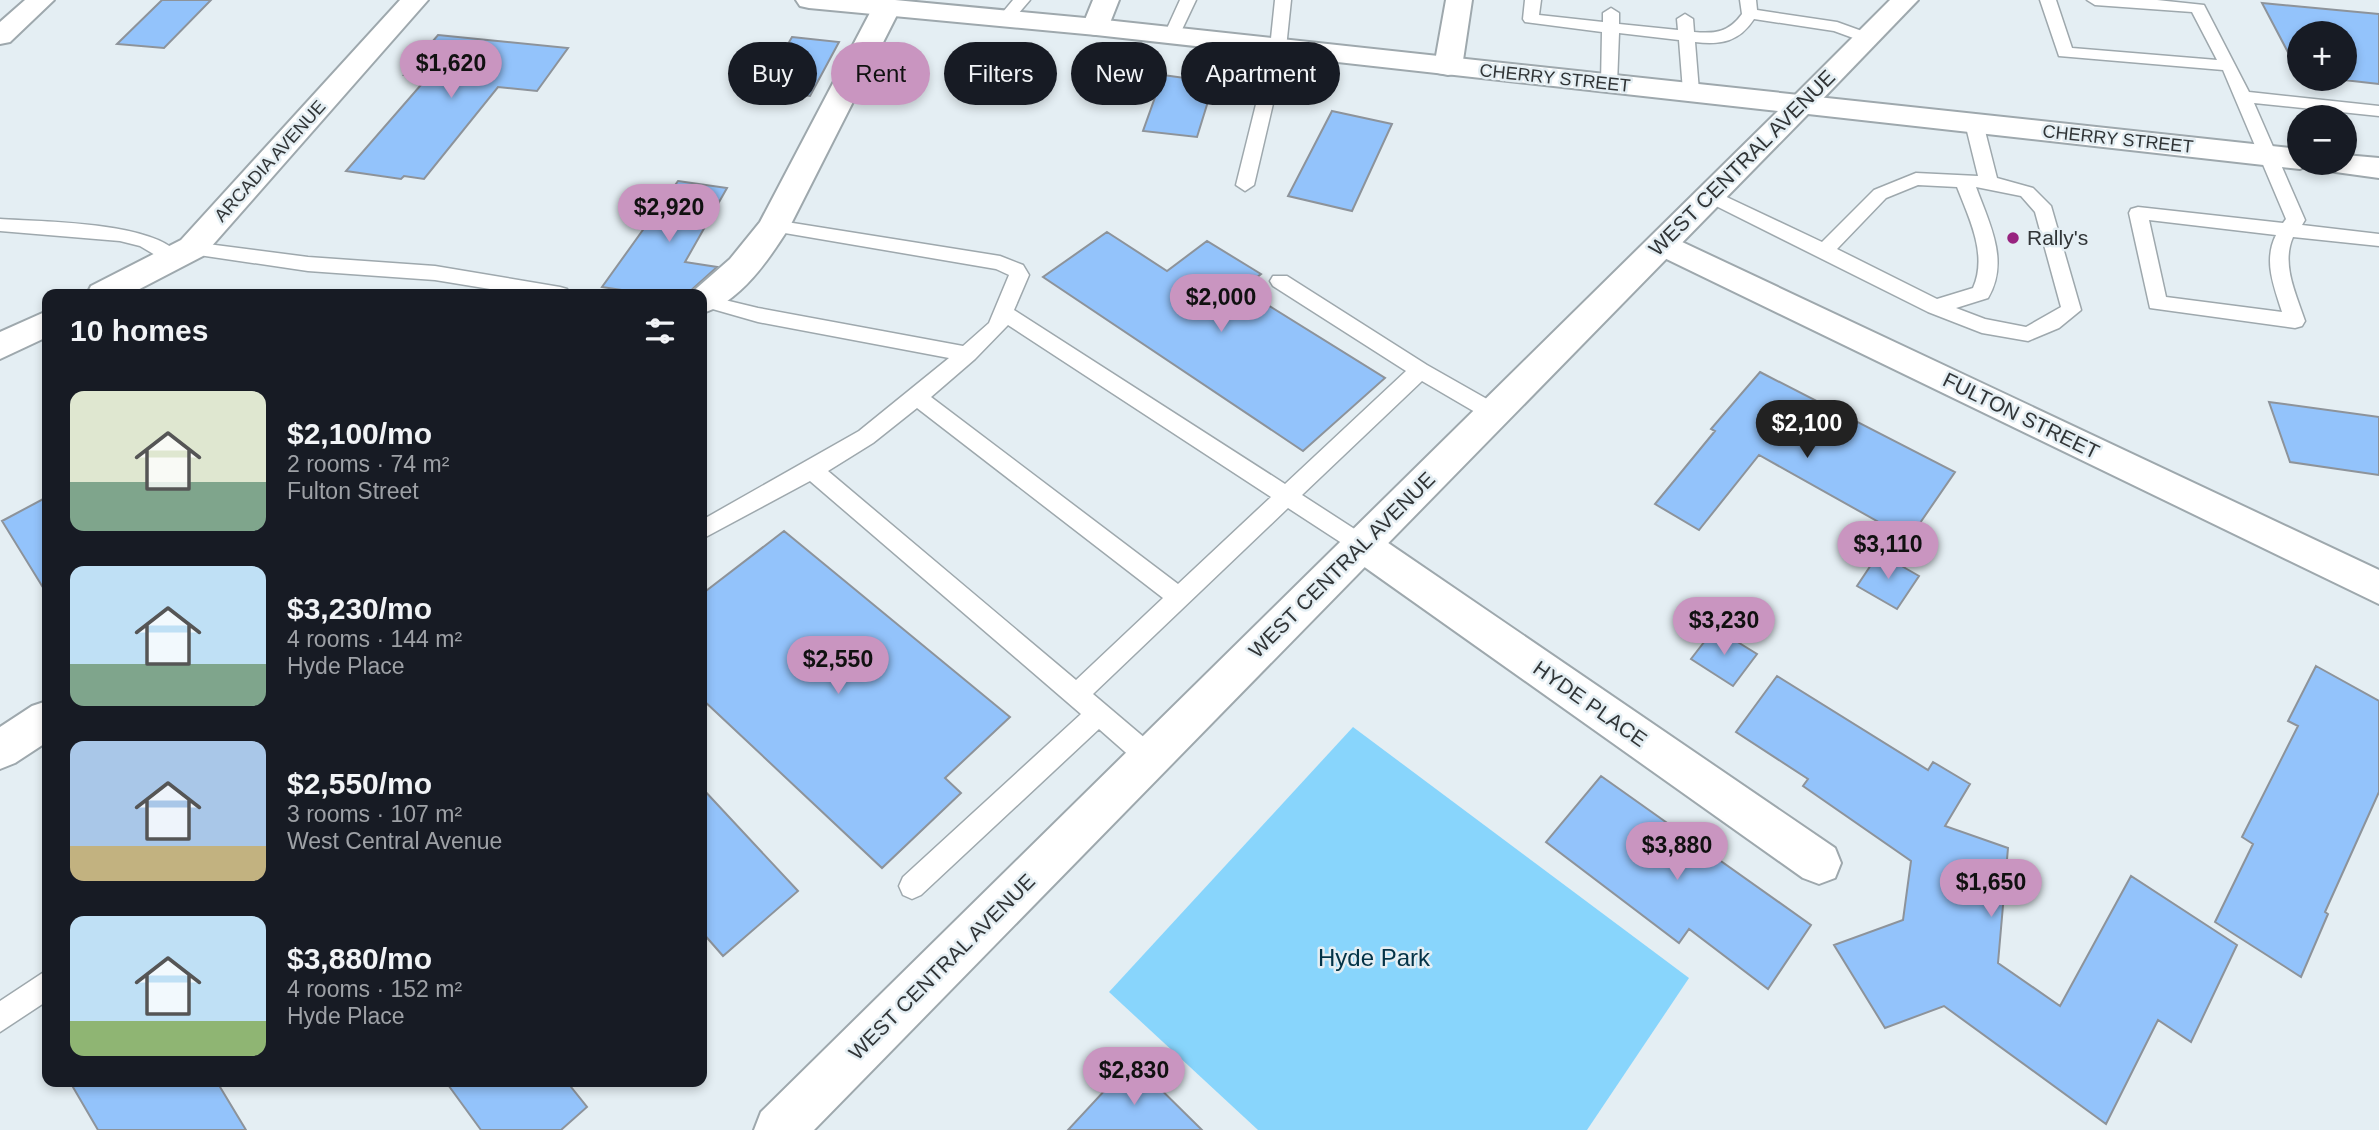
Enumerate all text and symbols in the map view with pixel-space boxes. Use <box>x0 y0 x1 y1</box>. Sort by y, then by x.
map controls <box>2287 21 2357 175</box>
button: + <box>2287 21 2357 91</box>
pin: $1,620 <box>394 41 508 100</box>
chip: Buy <box>728 42 817 105</box>
chip: Rent <box>831 42 930 105</box>
chip: Filters <box>944 42 1057 105</box>
chip: New <box>1071 42 1167 105</box>
chip: Apartment <box>1181 42 1340 105</box>
text: $1,620 <box>416 50 486 76</box>
street label: CHERRY STREET <box>1479 60 1631 96</box>
street label: WEST CENTRAL AVENUE <box>1644 65 1839 260</box>
street label: ARCADIA AVENUE <box>210 96 330 226</box>
button: − <box>2287 105 2357 175</box>
street label: CHERRY STREET <box>2042 121 2194 157</box>
pin: $2,920 <box>612 184 726 244</box>
text: $2,920 <box>634 194 704 220</box>
place label: Rally's <box>2027 226 2088 249</box>
marker: Rally's <box>2005 230 2021 246</box>
pin: $2,000 <box>1164 274 1278 334</box>
text: $2,000 <box>1186 284 1256 310</box>
icon: filters <box>641 312 679 350</box>
text: 10 homes <box>70 314 208 347</box>
street label: FULTON STREET <box>1939 368 2103 463</box>
pin: $2,100 <box>1750 400 1864 460</box>
text: $2,100 <box>1772 410 1842 436</box>
text: $2,100/mo <box>287 417 432 450</box>
icon: home <box>126 419 210 503</box>
text: 2 rooms · 74 m² <box>287 451 449 477</box>
street label: WEST CENTRAL AVENUE <box>1244 467 1439 662</box>
text: Fulton Street <box>287 478 419 504</box>
pin: $3,110 <box>1831 522 1945 581</box>
text: $3,110 <box>1853 531 1923 557</box>
text: $3,230/mo <box>287 592 432 625</box>
icon: home <box>126 594 210 678</box>
pin: $3,230 <box>1667 598 1781 657</box>
text: $3,230 <box>1689 607 1759 633</box>
text: 4 rooms · 144 m² <box>287 626 462 652</box>
pin: $2,550 <box>781 636 895 696</box>
text: $2,550 <box>803 646 873 672</box>
text: Hyde Place <box>287 653 405 679</box>
street label: HYDE PLACE <box>1529 656 1651 751</box>
text: $2,550/mo <box>287 767 432 800</box>
icon: home <box>126 769 210 853</box>
text: 3 rooms · 107 m² <box>287 801 462 827</box>
pin: $3,880 <box>1620 822 1734 882</box>
text: West Central Avenue <box>287 828 502 854</box>
text: $3,880 <box>1642 832 1712 858</box>
pin: $1,650 <box>1934 860 2048 919</box>
street label: WEST CENTRAL AVENUE <box>844 869 1039 1064</box>
text: $1,650 <box>1956 869 2026 895</box>
text: $3,880/mo <box>287 942 432 975</box>
icon: home <box>126 944 210 1028</box>
park label: Hyde Park <box>1318 944 1431 971</box>
text: 4 rooms · 152 m² <box>287 976 462 1002</box>
text: Hyde Place <box>287 1003 405 1029</box>
pin: $2,830 <box>1077 1048 1191 1107</box>
text: $2,830 <box>1099 1057 1169 1083</box>

